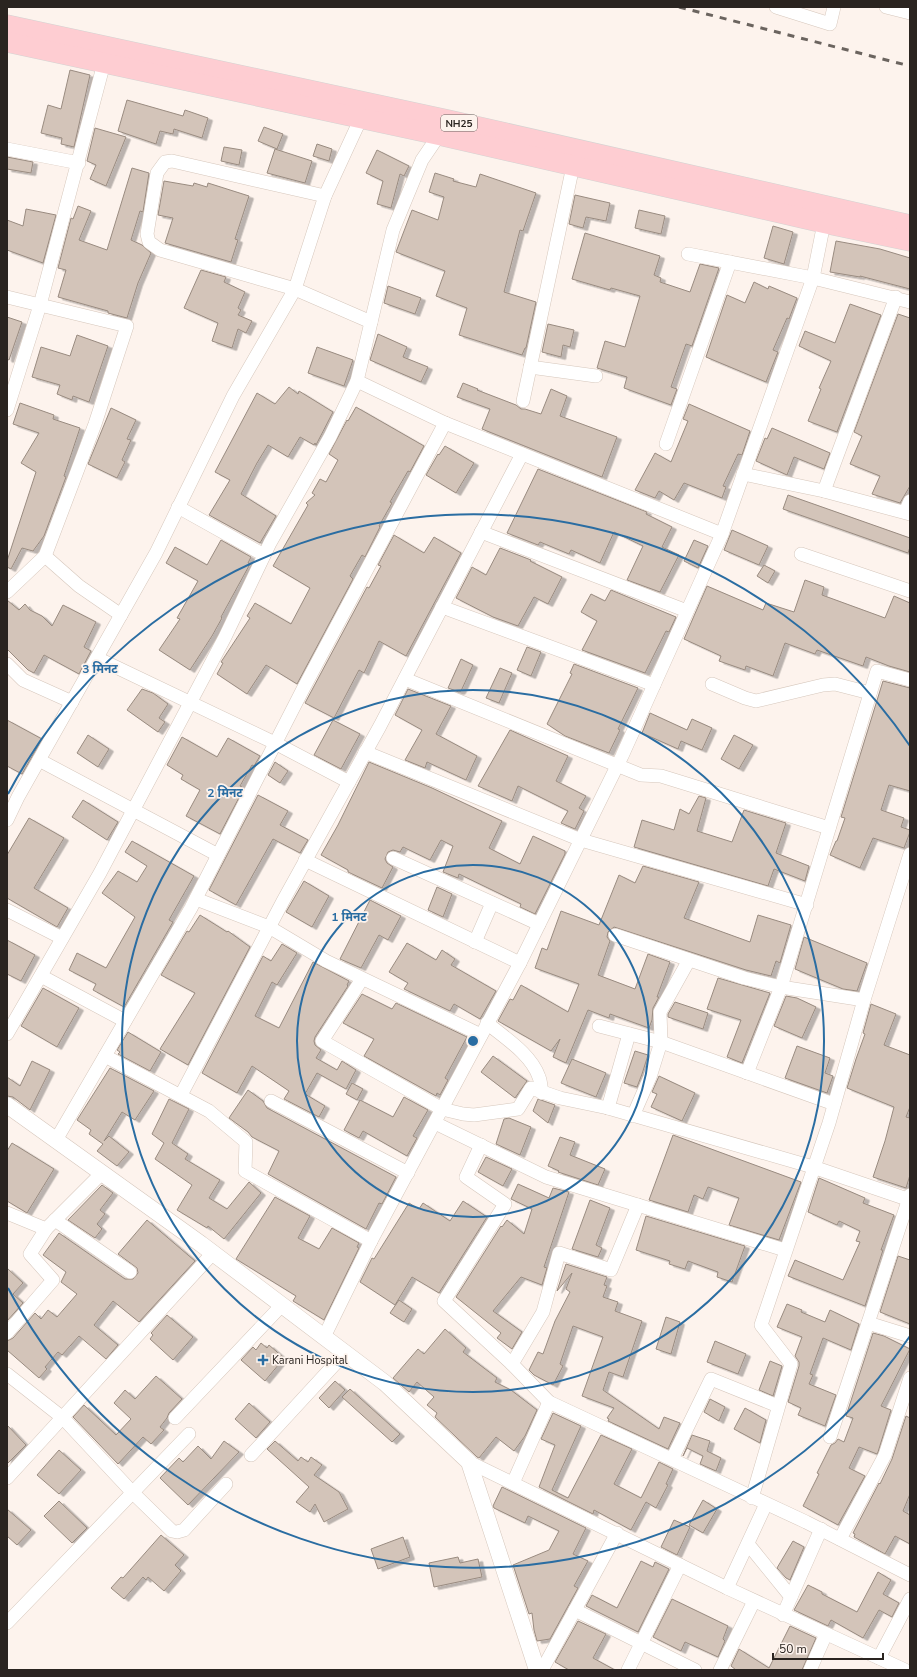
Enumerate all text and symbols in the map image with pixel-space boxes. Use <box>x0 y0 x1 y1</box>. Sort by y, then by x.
road number: NH25 <box>441 115 477 131</box>
text: 3 मिनट <box>82 661 118 677</box>
text: 2 मिनट <box>207 785 243 801</box>
text: 1 मिनट <box>331 909 367 925</box>
centre of rings <box>466 1034 480 1048</box>
place label: Karani Hospital <box>272 1353 348 1368</box>
marker: Karani Hospital <box>257 1354 269 1366</box>
scale bar <box>773 1635 883 1661</box>
text: 50 m <box>779 1641 807 1657</box>

